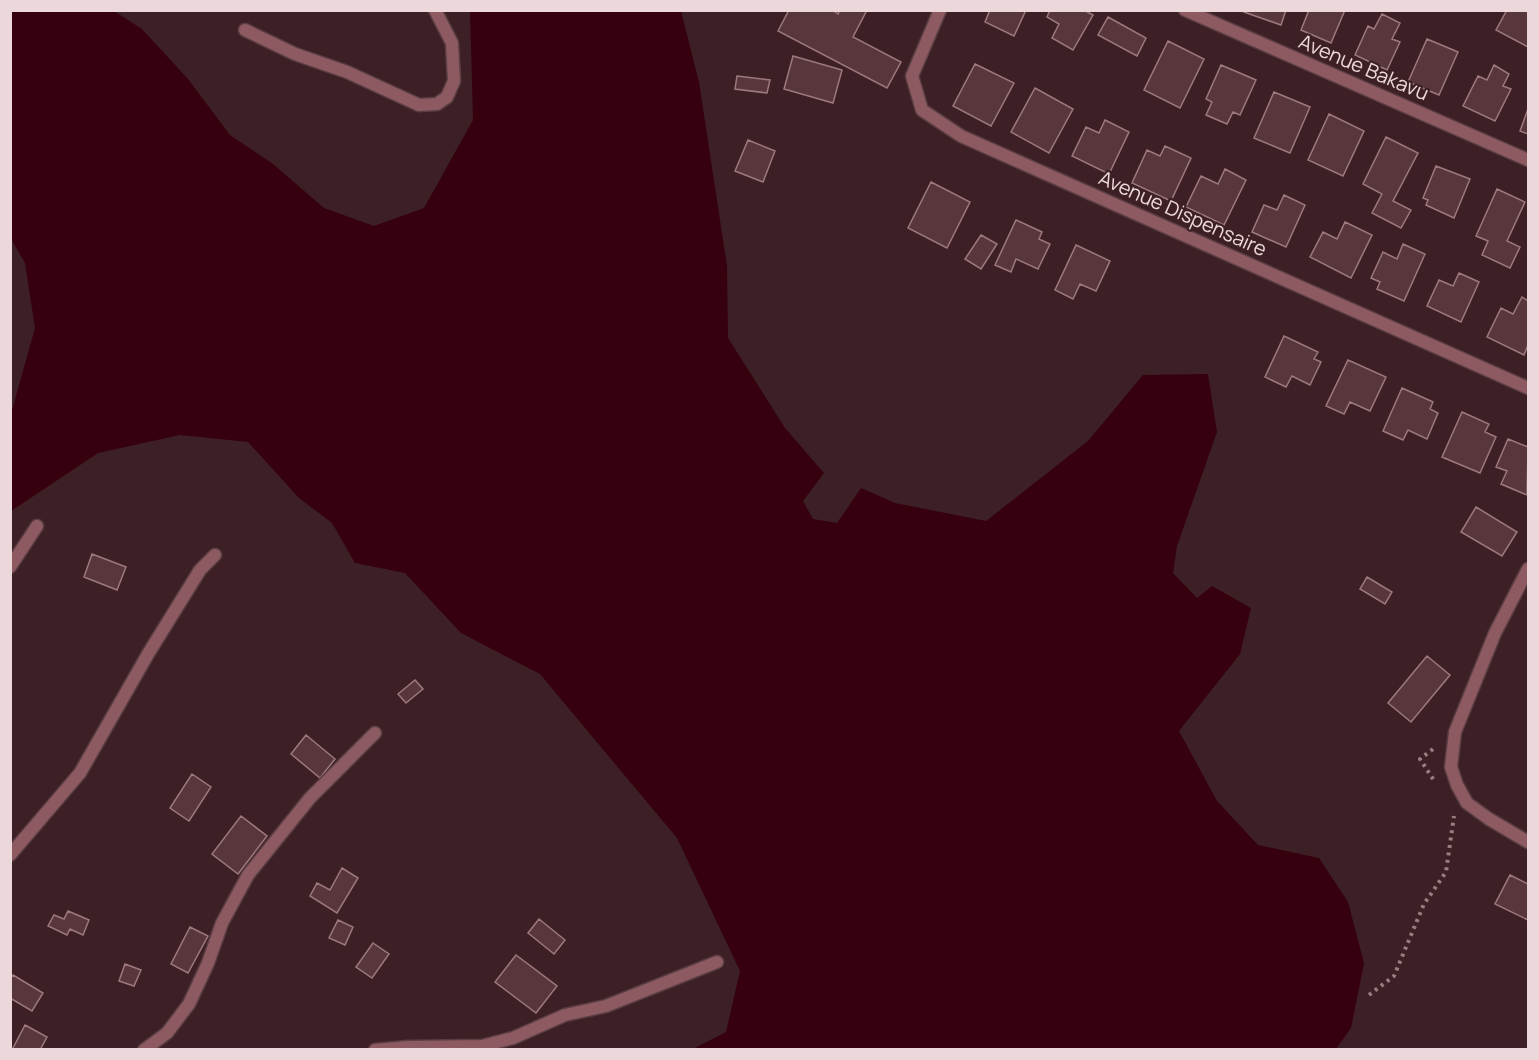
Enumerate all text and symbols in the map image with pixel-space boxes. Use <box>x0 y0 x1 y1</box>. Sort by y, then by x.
street label: Avenue Bakavu <box>1295 28 1433 106</box>
street label: Avenue Dispensaire <box>1095 164 1271 262</box>

